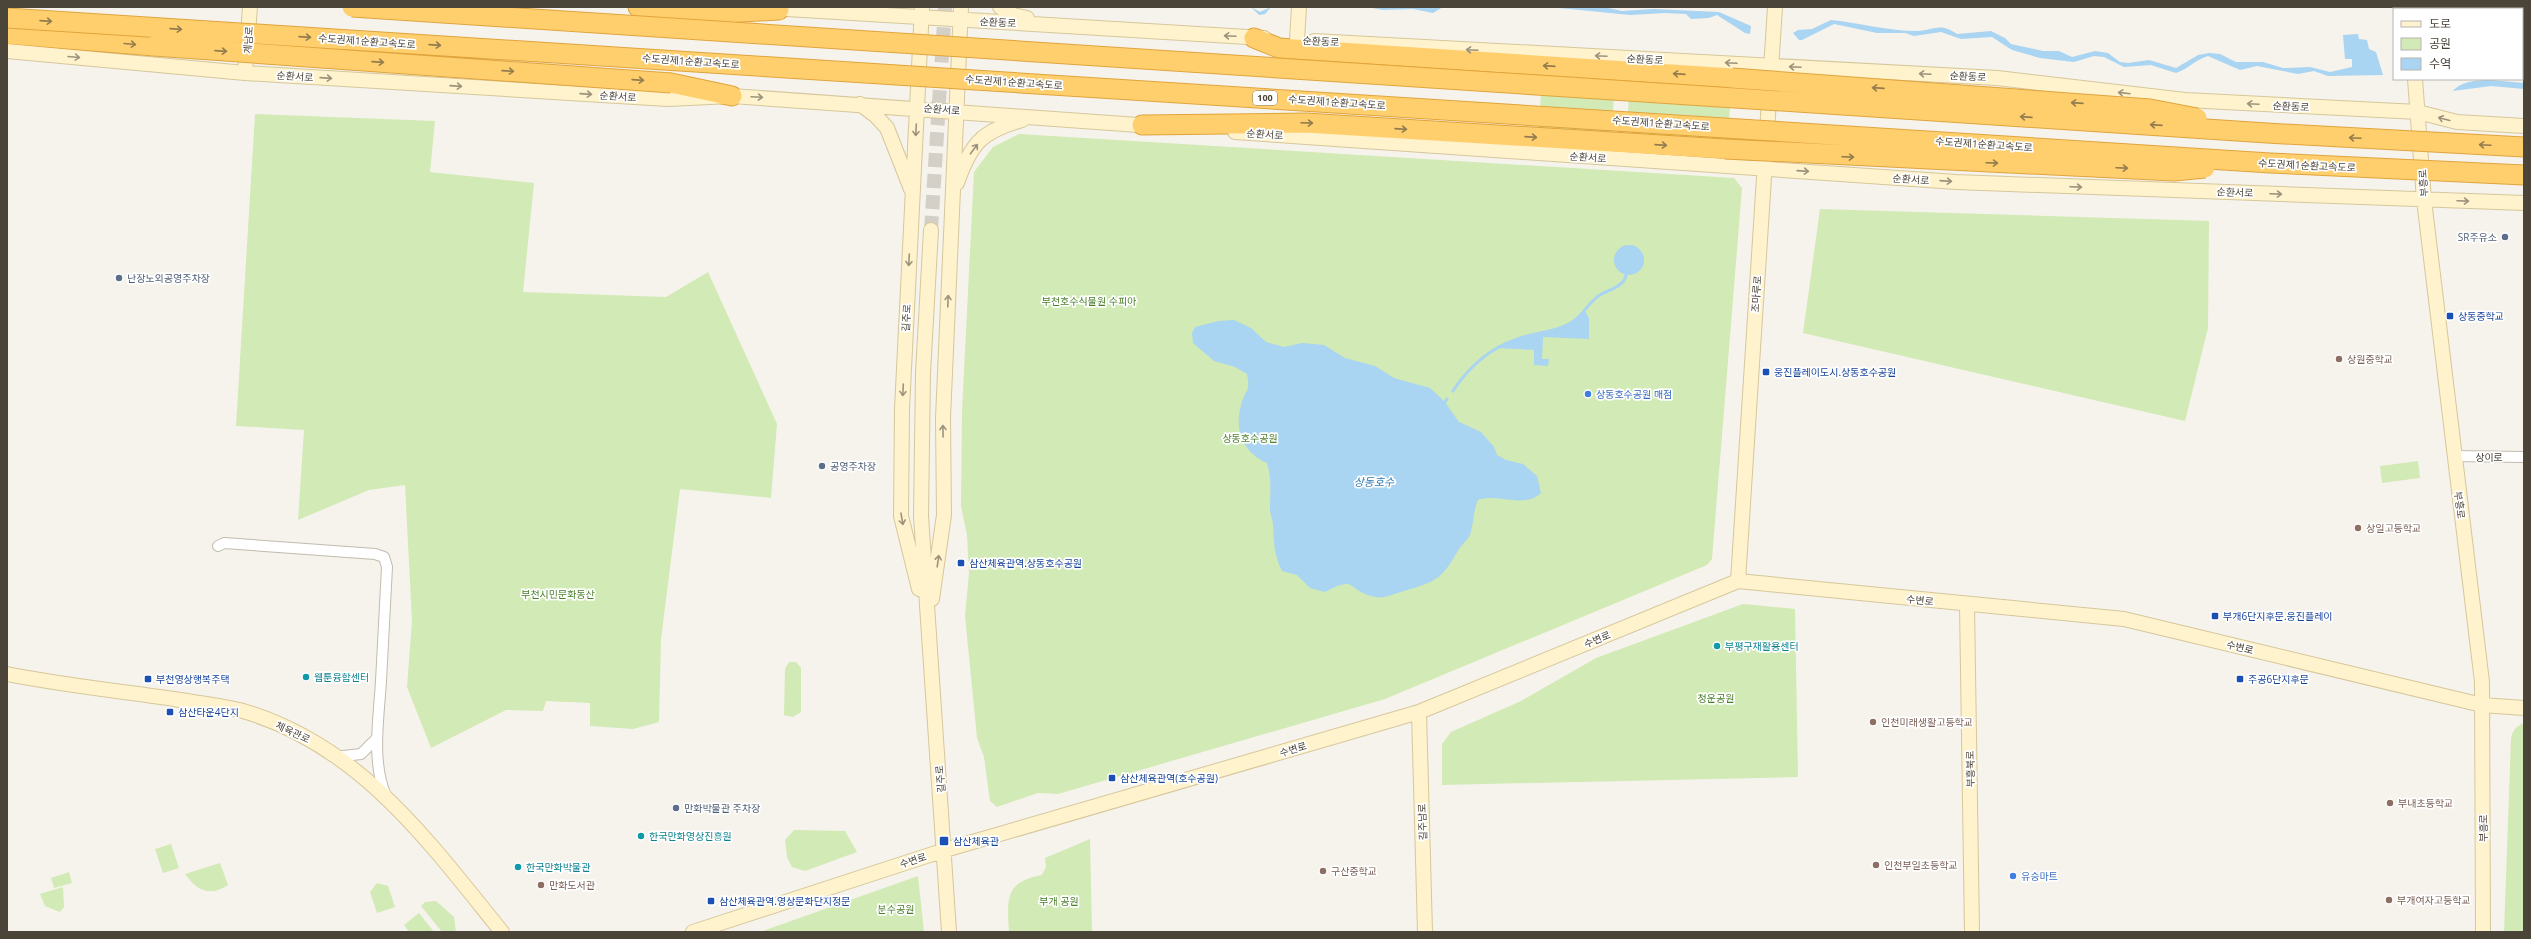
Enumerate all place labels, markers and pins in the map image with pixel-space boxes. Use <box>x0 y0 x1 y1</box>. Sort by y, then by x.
place label: SR주유소 <box>2458 230 2497 244</box>
marker: SR주유소 <box>2500 232 2510 242</box>
place label: 난장노외공영주차장 <box>127 271 210 285</box>
marker: 난장노외공영주차장 <box>114 273 124 283</box>
place label: 상동중학교 <box>2458 309 2504 323</box>
marker: 상동중학교 <box>2445 311 2455 321</box>
place label: 상원중학교 <box>2347 352 2393 366</box>
marker: 상원중학교 <box>2334 354 2344 364</box>
place label: 웅진플레이도시.상동호수공원 <box>1774 365 1896 379</box>
marker: 웅진플레이도시.상동호수공원 <box>1761 367 1771 377</box>
place label: 상동호수공원 매점 <box>1596 387 1672 401</box>
marker: 상동호수공원 매점 <box>1583 389 1593 399</box>
place label: 공영주차장 <box>830 459 876 473</box>
marker: 공영주차장 <box>817 461 827 471</box>
place label: 상일고등학교 <box>2366 521 2421 535</box>
marker: 상일고등학교 <box>2353 523 2363 533</box>
place label: 삼산체육관역.상동호수공원 <box>969 556 1082 570</box>
marker: 삼산체육관역.상동호수공원 <box>956 558 966 568</box>
place label: 부개6단지후문.웅진플레이 <box>2223 609 2333 623</box>
marker: 부개6단지후문.웅진플레이 <box>2210 611 2220 621</box>
place label: 부평구재활용센터 <box>1725 639 1799 653</box>
marker: 부평구재활용센터 <box>1712 641 1722 651</box>
place label: 웹툰융합센터 <box>314 670 369 684</box>
place label: 부천영상행복주택 <box>156 672 230 686</box>
marker: 웹툰융합센터 <box>301 672 311 682</box>
place label: 주공6단지후문 <box>2248 672 2309 686</box>
marker: 부천영상행복주택 <box>143 674 153 684</box>
marker: 주공6단지후문 <box>2235 674 2245 684</box>
place label: 삼산타운4단지 <box>178 705 239 719</box>
marker: 삼산타운4단지 <box>165 707 175 717</box>
place label: 인천미래생활고등학교 <box>1881 715 1973 729</box>
marker: 인천미래생활고등학교 <box>1868 717 1878 727</box>
place label: 삼산체육관역(호수공원) <box>1120 771 1218 785</box>
marker: 삼산체육관역(호수공원) <box>1107 773 1117 783</box>
place label: 부내초등학교 <box>2398 796 2453 810</box>
marker: 부내초등학교 <box>2385 798 2395 808</box>
place label: 만화박물관 주차장 <box>684 801 760 815</box>
marker: 만화박물관 주차장 <box>671 803 681 813</box>
place label: 한국만화영상진흥원 <box>649 829 732 843</box>
marker: 한국만화영상진흥원 <box>636 831 646 841</box>
place label: 삼산체육관 <box>953 834 1000 848</box>
marker: 삼산체육관 <box>938 835 950 847</box>
place label: 인천부일초등학교 <box>1884 858 1958 872</box>
place label: 한국만화박물관 <box>526 860 591 874</box>
marker: 인천부일초등학교 <box>1871 860 1881 870</box>
marker: 한국만화박물관 <box>513 862 523 872</box>
place label: 구산중학교 <box>1331 864 1377 878</box>
marker: 구산중학교 <box>1318 866 1328 876</box>
place label: 유승마트 <box>2021 869 2058 883</box>
marker: 유승마트 <box>2008 871 2018 881</box>
place label: 만화도서관 <box>549 878 596 892</box>
marker: 만화도서관 <box>536 880 546 890</box>
place label: 부개여자고등학교 <box>2397 893 2471 907</box>
place label: 삼산체육관역.영상문화단지정문 <box>719 894 850 908</box>
marker: 부개여자고등학교 <box>2384 895 2394 905</box>
marker: 삼산체육관역.영상문화단지정문 <box>706 896 716 906</box>

